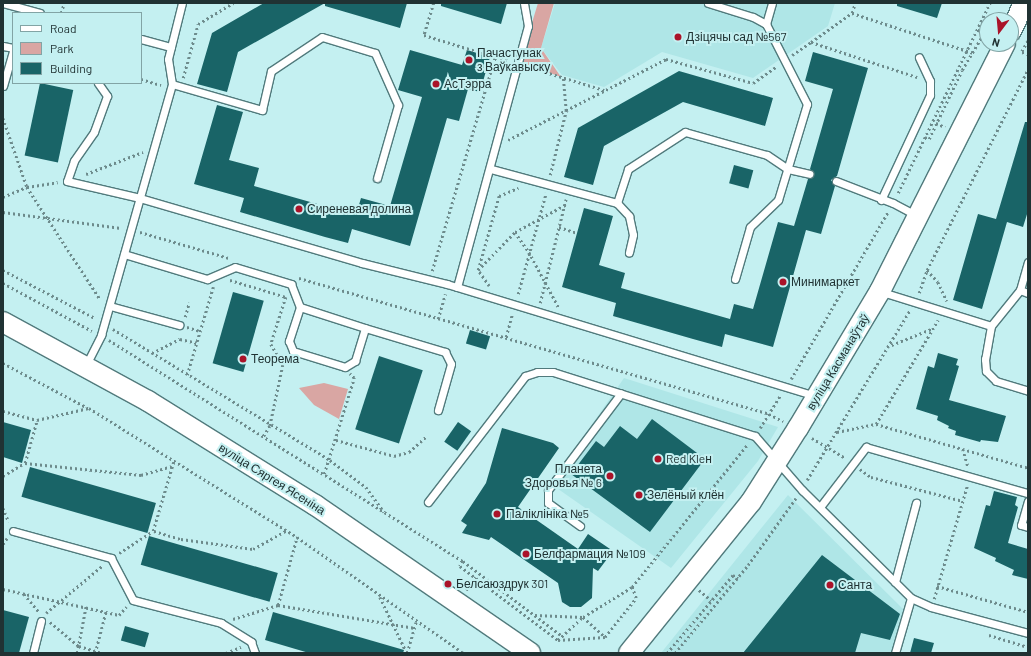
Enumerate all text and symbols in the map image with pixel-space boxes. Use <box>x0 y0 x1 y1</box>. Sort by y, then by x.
legend <box>12 12 142 84</box>
north arrow <box>979 12 1019 52</box>
text: Road <box>50 21 77 35</box>
place label: Дзіцячы сад №567 <box>686 30 786 44</box>
marker: Дзіцячы сад №567 <box>673 32 683 42</box>
text: N <box>991 36 1001 50</box>
text: Park <box>50 41 74 55</box>
place label: Пачастунак з Ваўкавыску <box>477 46 550 74</box>
marker: Пачастунак з Ваўкавыску <box>464 55 474 65</box>
text: Building <box>50 61 92 75</box>
place label: АсТэрра <box>444 77 491 91</box>
marker: АсТэрра <box>431 79 441 89</box>
place label: Сиреневая долина <box>307 202 411 216</box>
marker: Сиреневая долина <box>294 204 304 214</box>
place label: Минимаркет <box>791 275 860 289</box>
marker: Минимаркет <box>778 277 788 287</box>
street label: вуліца Касманаўтаў <box>804 311 872 413</box>
place label: Теорема <box>251 352 299 366</box>
marker: Теорема <box>238 354 248 364</box>
street label: вуліца Сяргея Ясеніна <box>216 440 328 518</box>
place label: Red Kleн <box>666 452 712 466</box>
marker: Red Kleн <box>653 454 663 464</box>
place label: Планета Здоровья № 6 <box>525 462 602 490</box>
marker: Планета Здоровья № 6 <box>605 471 615 481</box>
place label: Зелёный клён <box>647 488 724 502</box>
marker: Зелёный клён <box>634 490 644 500</box>
place label: Паліклініка №5 <box>506 507 589 521</box>
marker: Паліклініка №5 <box>491 508 503 520</box>
place label: Белфармация №109 <box>534 547 646 561</box>
marker: Белфармация №109 <box>521 549 531 559</box>
place label: Белсаюздрук 301 <box>456 577 548 591</box>
place label: Санта <box>838 578 872 592</box>
marker: Белсаюздрук 301 <box>443 579 453 589</box>
marker: Санта <box>825 580 835 590</box>

